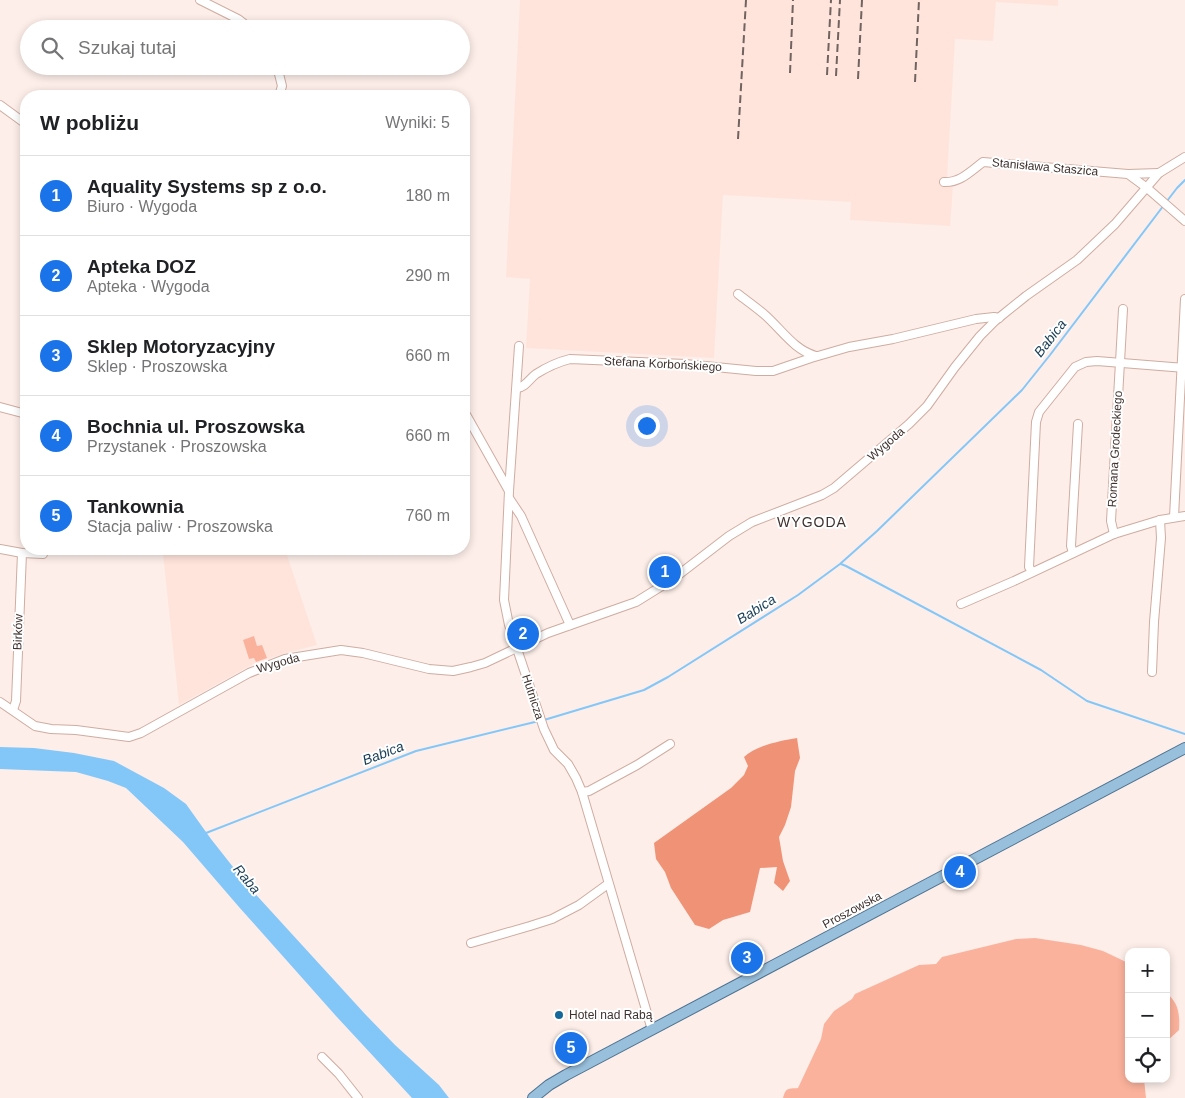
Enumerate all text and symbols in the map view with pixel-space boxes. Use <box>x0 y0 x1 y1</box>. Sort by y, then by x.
search box <box>20 20 470 75</box>
icon: search <box>38 34 66 62</box>
text: Szukaj tutaj <box>78 37 176 58</box>
text: W pobliżu <box>40 111 139 134</box>
text: Wyniki: 5 <box>385 114 450 131</box>
street label: Stanisława Staszica <box>991 155 1099 179</box>
text: Aquality Systems sp z o.o. <box>87 176 327 197</box>
text: 1 <box>52 187 60 204</box>
text: 180 m <box>406 187 450 204</box>
text: Biuro · Wygoda <box>87 198 197 215</box>
text: Apteka DOZ <box>87 256 196 277</box>
text: 2 <box>52 267 60 284</box>
text: 290 m <box>406 267 450 284</box>
text: Apteka · Wygoda <box>87 278 210 295</box>
water label: Babica <box>1031 316 1070 360</box>
text: Sklep Motoryzacyjny <box>87 336 275 357</box>
text: 3 <box>52 347 60 364</box>
text: 660 m <box>406 347 450 364</box>
street label: Stefana Korbońskiego <box>604 354 723 374</box>
text: Sklep · Proszowska <box>87 358 228 375</box>
street label: Romana Grodeckiego <box>1105 390 1125 508</box>
your location <box>634 413 660 439</box>
text: Bochnia ul. Proszowska <box>87 416 305 437</box>
street label: Wygoda <box>865 424 907 464</box>
text: 4 <box>52 427 60 444</box>
text: 660 m <box>406 427 450 444</box>
text: Przystanek · Proszowska <box>87 438 267 455</box>
text: Tankownia <box>87 496 184 517</box>
text: 5 <box>52 507 60 524</box>
text: 760 m <box>406 507 450 524</box>
district label: WYGODA <box>777 514 847 530</box>
text: Stacja paliw · Proszowska <box>87 518 273 535</box>
pin: 1 <box>649 553 681 591</box>
water label: Babica <box>734 591 779 627</box>
street label: Birków <box>10 613 26 650</box>
pin: 2 <box>507 615 539 653</box>
street label: Wygoda <box>255 650 301 676</box>
street label: Hutnicza <box>519 673 547 722</box>
water label: Babica <box>360 738 406 768</box>
pin: 4 <box>944 853 976 891</box>
water label: Raba <box>230 861 264 897</box>
street label: Proszowska <box>820 888 884 931</box>
pin: 3 <box>731 939 763 977</box>
map controls <box>1125 948 1170 1083</box>
button: + <box>1125 948 1170 993</box>
button: − <box>1125 993 1170 1038</box>
place label: Hotel nad Rabą <box>569 1008 653 1022</box>
marker: Hotel nad Rabą <box>553 1009 565 1021</box>
pin: 5 <box>555 1029 587 1067</box>
button: locate <box>1125 1038 1170 1083</box>

